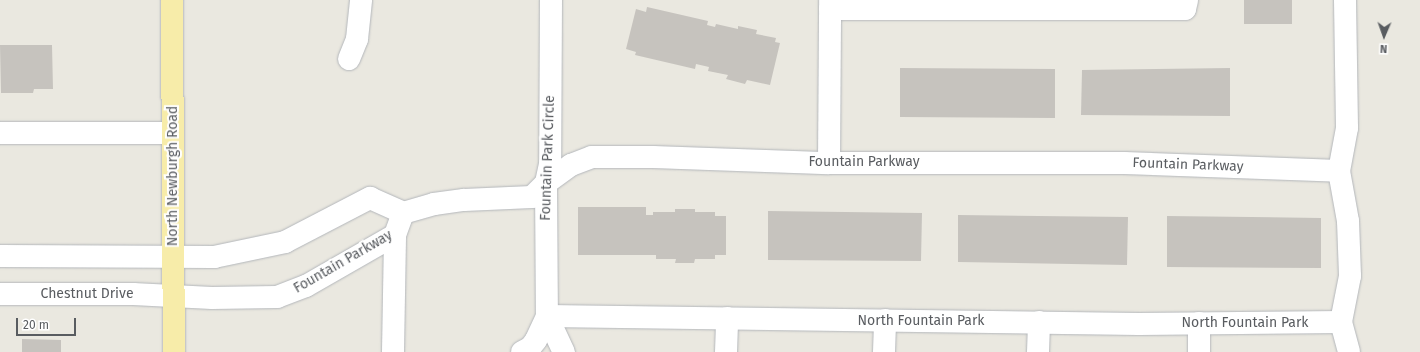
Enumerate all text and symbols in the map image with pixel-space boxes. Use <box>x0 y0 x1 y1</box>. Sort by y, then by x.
north arrow <box>1364 16 1404 56</box>
text: N <box>1380 42 1387 55</box>
street label: Fountain Park Circle <box>537 95 559 221</box>
street label: North Newburgh Road <box>165 106 181 246</box>
street label: Fountain Parkway <box>808 154 920 170</box>
street label: Fountain Parkway <box>1132 155 1244 175</box>
street label: Fountain Parkway <box>291 227 395 297</box>
street label: Chestnut Drive <box>40 286 134 302</box>
scale bar <box>18 310 78 336</box>
street label: North Fountain Park <box>857 313 985 329</box>
street label: North Fountain Park <box>1181 315 1309 331</box>
text: 20 m <box>23 318 49 332</box>

